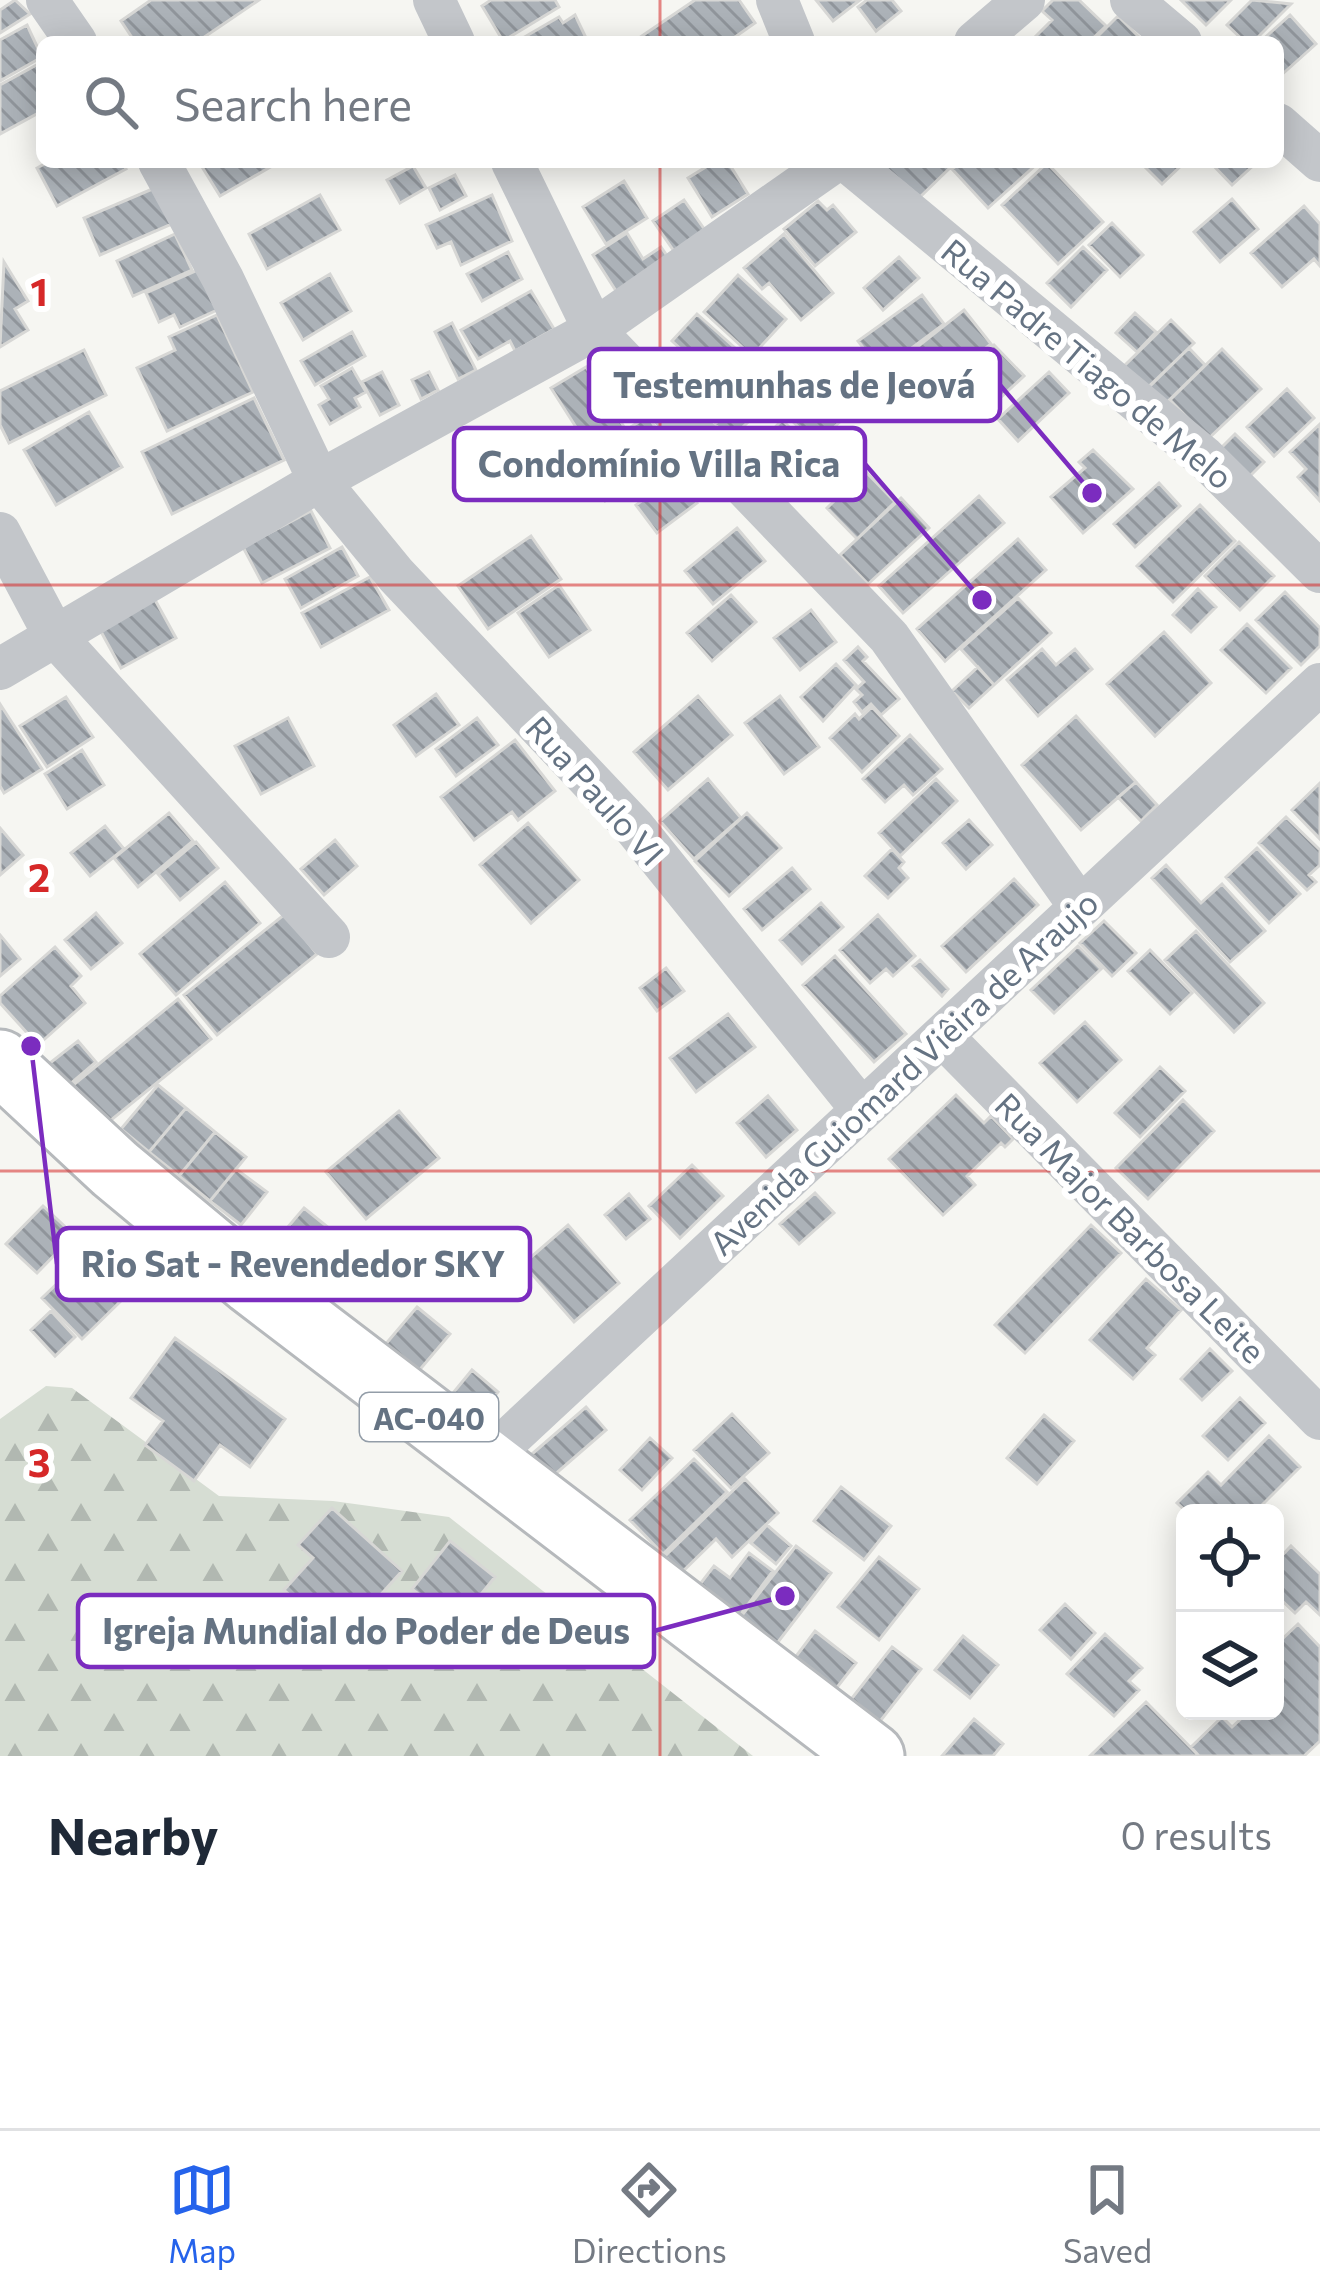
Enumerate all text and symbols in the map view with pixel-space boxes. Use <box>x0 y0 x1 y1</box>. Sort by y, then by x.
search box <box>36 36 1284 168</box>
icon: search <box>78 69 144 135</box>
text: Search here <box>174 75 412 130</box>
street label: Rua Padre Tiago de Melo <box>934 229 1242 497</box>
text: 1 <box>30 266 48 314</box>
callout: Testemunhas de Jeová <box>589 349 1000 421</box>
text: Testemunhas de Jeová <box>613 361 975 405</box>
callout: Condomínio Villa Rica <box>454 428 865 500</box>
text: Condomínio Villa Rica <box>478 440 840 484</box>
street label: Rua Paulo VI <box>518 707 674 873</box>
text: 2 <box>28 852 50 900</box>
street label: Avenida Guiomard Viêira de Araujo <box>700 881 1106 1263</box>
street label: Rua Major Barbosa Leite <box>988 1084 1274 1370</box>
callout: Rio Sat - Revendedor SKY <box>57 1228 530 1300</box>
text: Rio Sat - Revendedor SKY <box>81 1240 505 1284</box>
road number: AC-040 <box>360 1393 498 1441</box>
text: 3 <box>28 1437 50 1485</box>
map controls <box>1176 1504 1284 1720</box>
button: locate <box>1176 1504 1284 1612</box>
callout: Igreja Mundial do Poder de Deus <box>78 1595 654 1667</box>
text: Igreja Mundial do Poder de Deus <box>102 1607 630 1651</box>
button: layers <box>1176 1612 1284 1720</box>
text: Nearby <box>48 1803 218 1866</box>
text: 0 results <box>1120 1810 1272 1858</box>
tab: Map <box>168 2157 236 2270</box>
tab: Directions <box>572 2157 727 2270</box>
tab: Saved <box>1063 2157 1152 2270</box>

